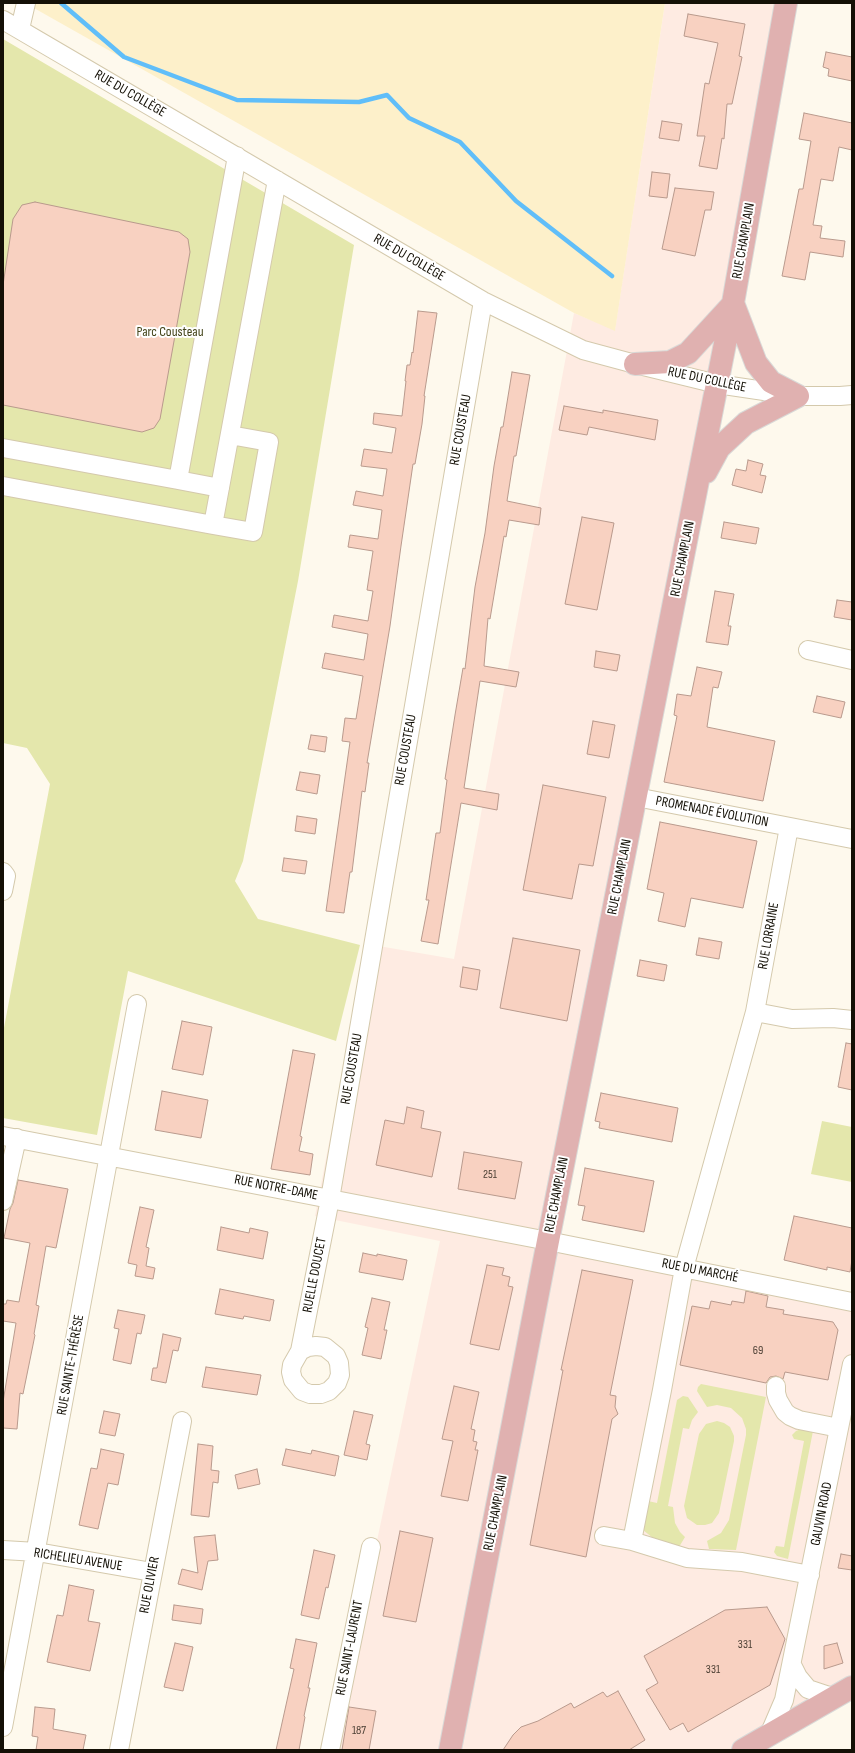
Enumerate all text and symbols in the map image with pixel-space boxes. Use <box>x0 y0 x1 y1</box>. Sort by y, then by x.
street label: RUE DU COLLÈGE <box>91 67 169 121</box>
street label: RUE CHAMPLAIN <box>729 202 759 280</box>
street label: RUE DU COLLÈGE <box>370 231 448 285</box>
park label: Parc Cousteau <box>136 324 204 340</box>
street label: RUE DU COLLÈGE <box>666 363 748 397</box>
street label: RUE COUSTEAU <box>446 393 476 467</box>
street label: RUE CHAMPLAIN <box>667 520 699 598</box>
street label: RUE COUSTEAU <box>391 713 421 787</box>
street label: PROMENADE ÉVOLUTION <box>654 793 770 831</box>
street label: RUE CHAMPLAIN <box>604 838 636 916</box>
street label: RUE LORRAINE <box>755 901 783 971</box>
street label: RUE COUSTEAU <box>337 1032 367 1106</box>
street label: RUE CHAMPLAIN <box>541 1156 573 1234</box>
house number: 251 <box>483 1168 497 1182</box>
street label: RUE NOTRE-DAME <box>233 1172 319 1204</box>
street label: RUELLE DOUCET <box>299 1236 331 1314</box>
street label: RUE DU MARCHÉ <box>660 1255 740 1287</box>
street label: RUE SAINTE-THÉRÈSE <box>54 1313 88 1417</box>
house number: 69 <box>753 1344 763 1358</box>
street label: RUE CHAMPLAIN <box>480 1474 512 1552</box>
street label: GAUVIN ROAD <box>808 1481 836 1547</box>
street label: RICHELIEU AVENUE <box>33 1545 123 1575</box>
street label: RUE OLIVIER <box>136 1555 164 1615</box>
street label: RUE SAINT-LAURENT <box>333 1599 367 1697</box>
house number: 331 <box>738 1638 752 1652</box>
house number: 331 <box>706 1663 720 1677</box>
house number: 187 <box>352 1724 366 1738</box>

